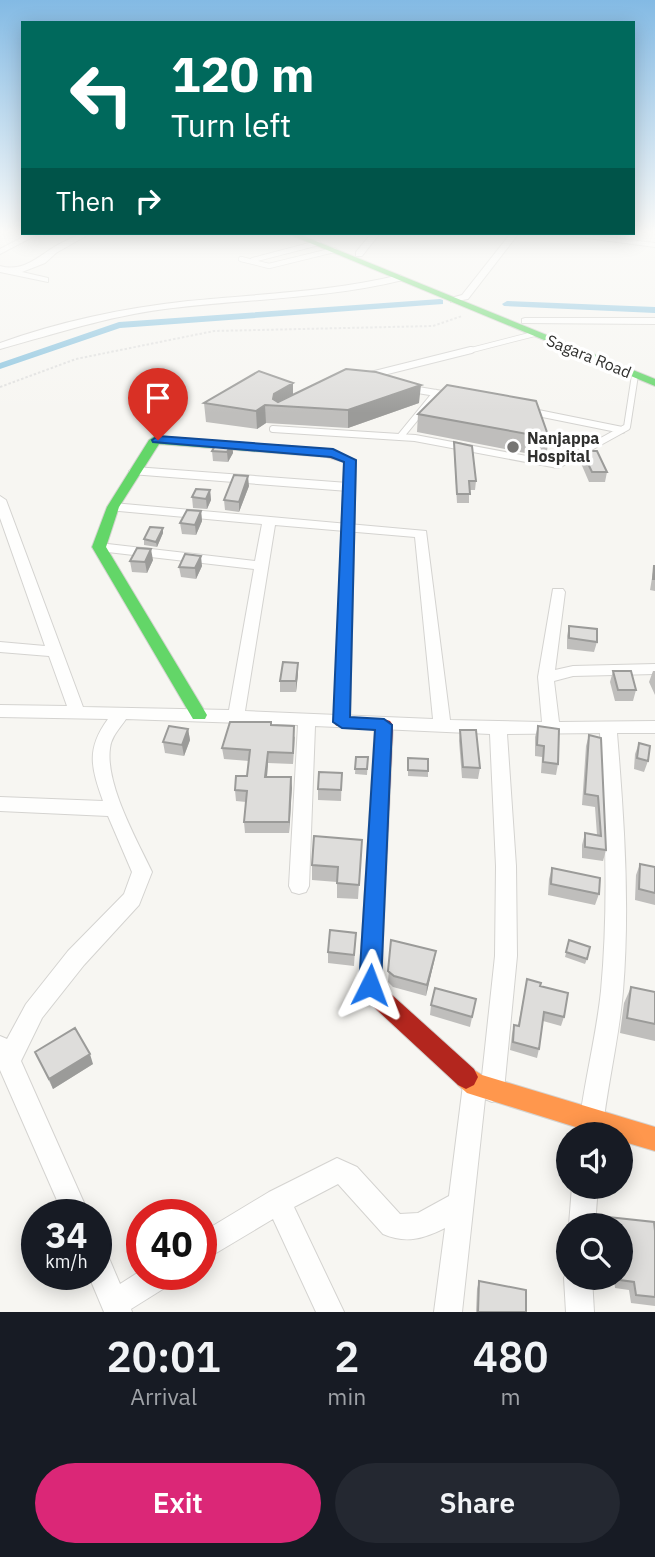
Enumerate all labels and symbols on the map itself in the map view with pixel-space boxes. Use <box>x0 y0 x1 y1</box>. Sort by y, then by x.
street label: Sagara Road <box>544 330 634 382</box>
pin <box>128 368 188 440</box>
place label: Nanjappa Hospital <box>527 428 599 466</box>
marker: Nanjappa Hospital <box>505 439 521 455</box>
position arrow <box>333 948 407 1022</box>
speed limit sign: 40 <box>126 1199 217 1290</box>

